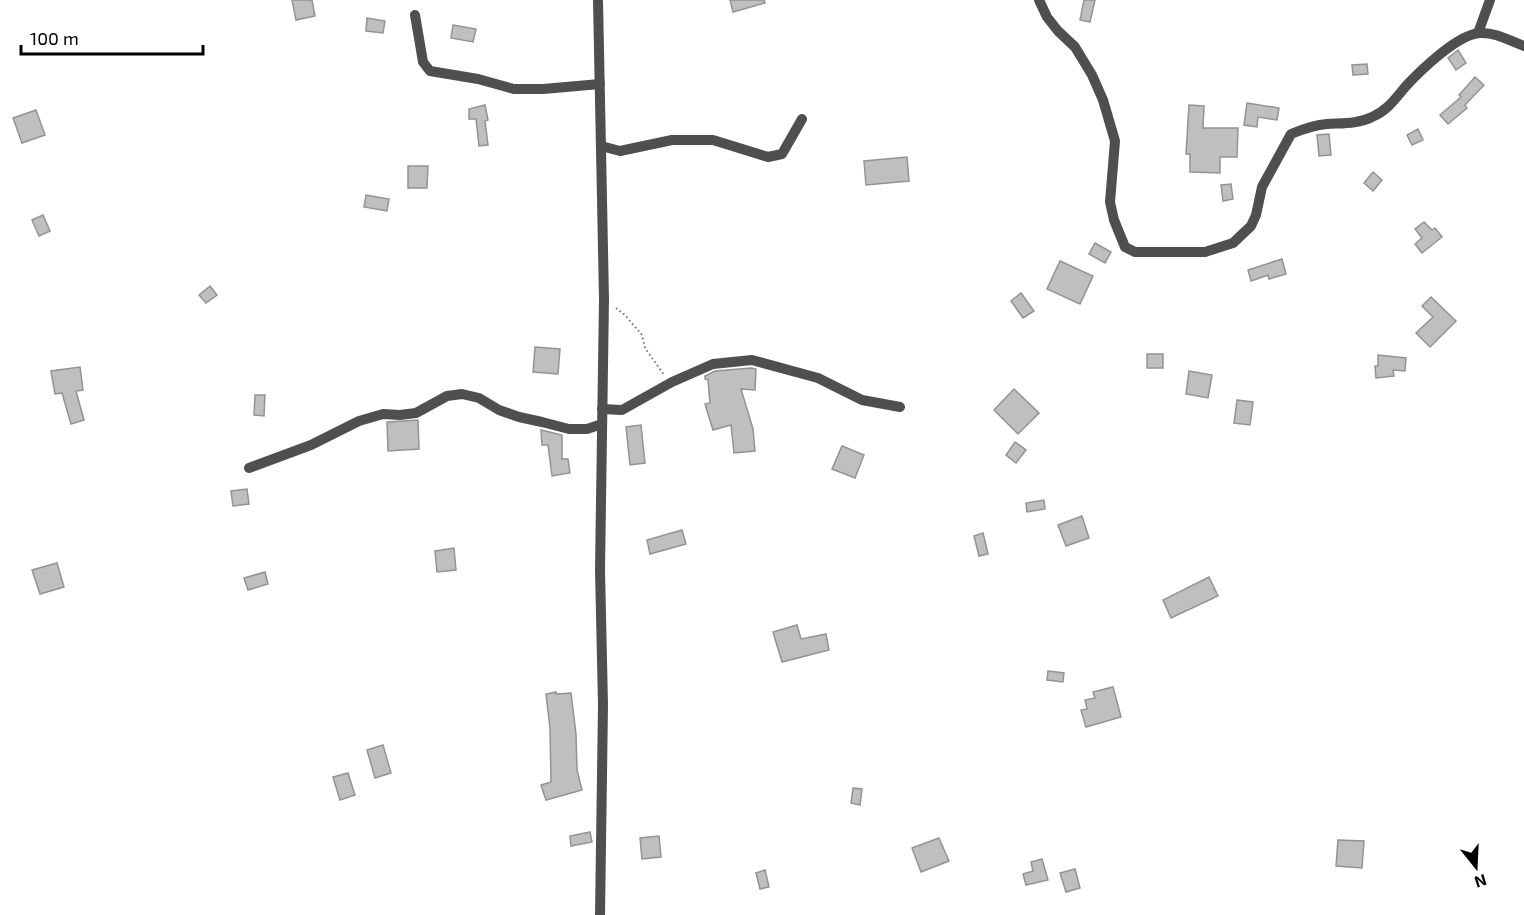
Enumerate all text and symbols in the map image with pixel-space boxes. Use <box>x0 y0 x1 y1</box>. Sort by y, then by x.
scale bar <box>21 18 202 56</box>
text: 100 m <box>30 27 79 49</box>
north arrow <box>1446 837 1506 897</box>
text: N <box>1472 871 1489 893</box>

